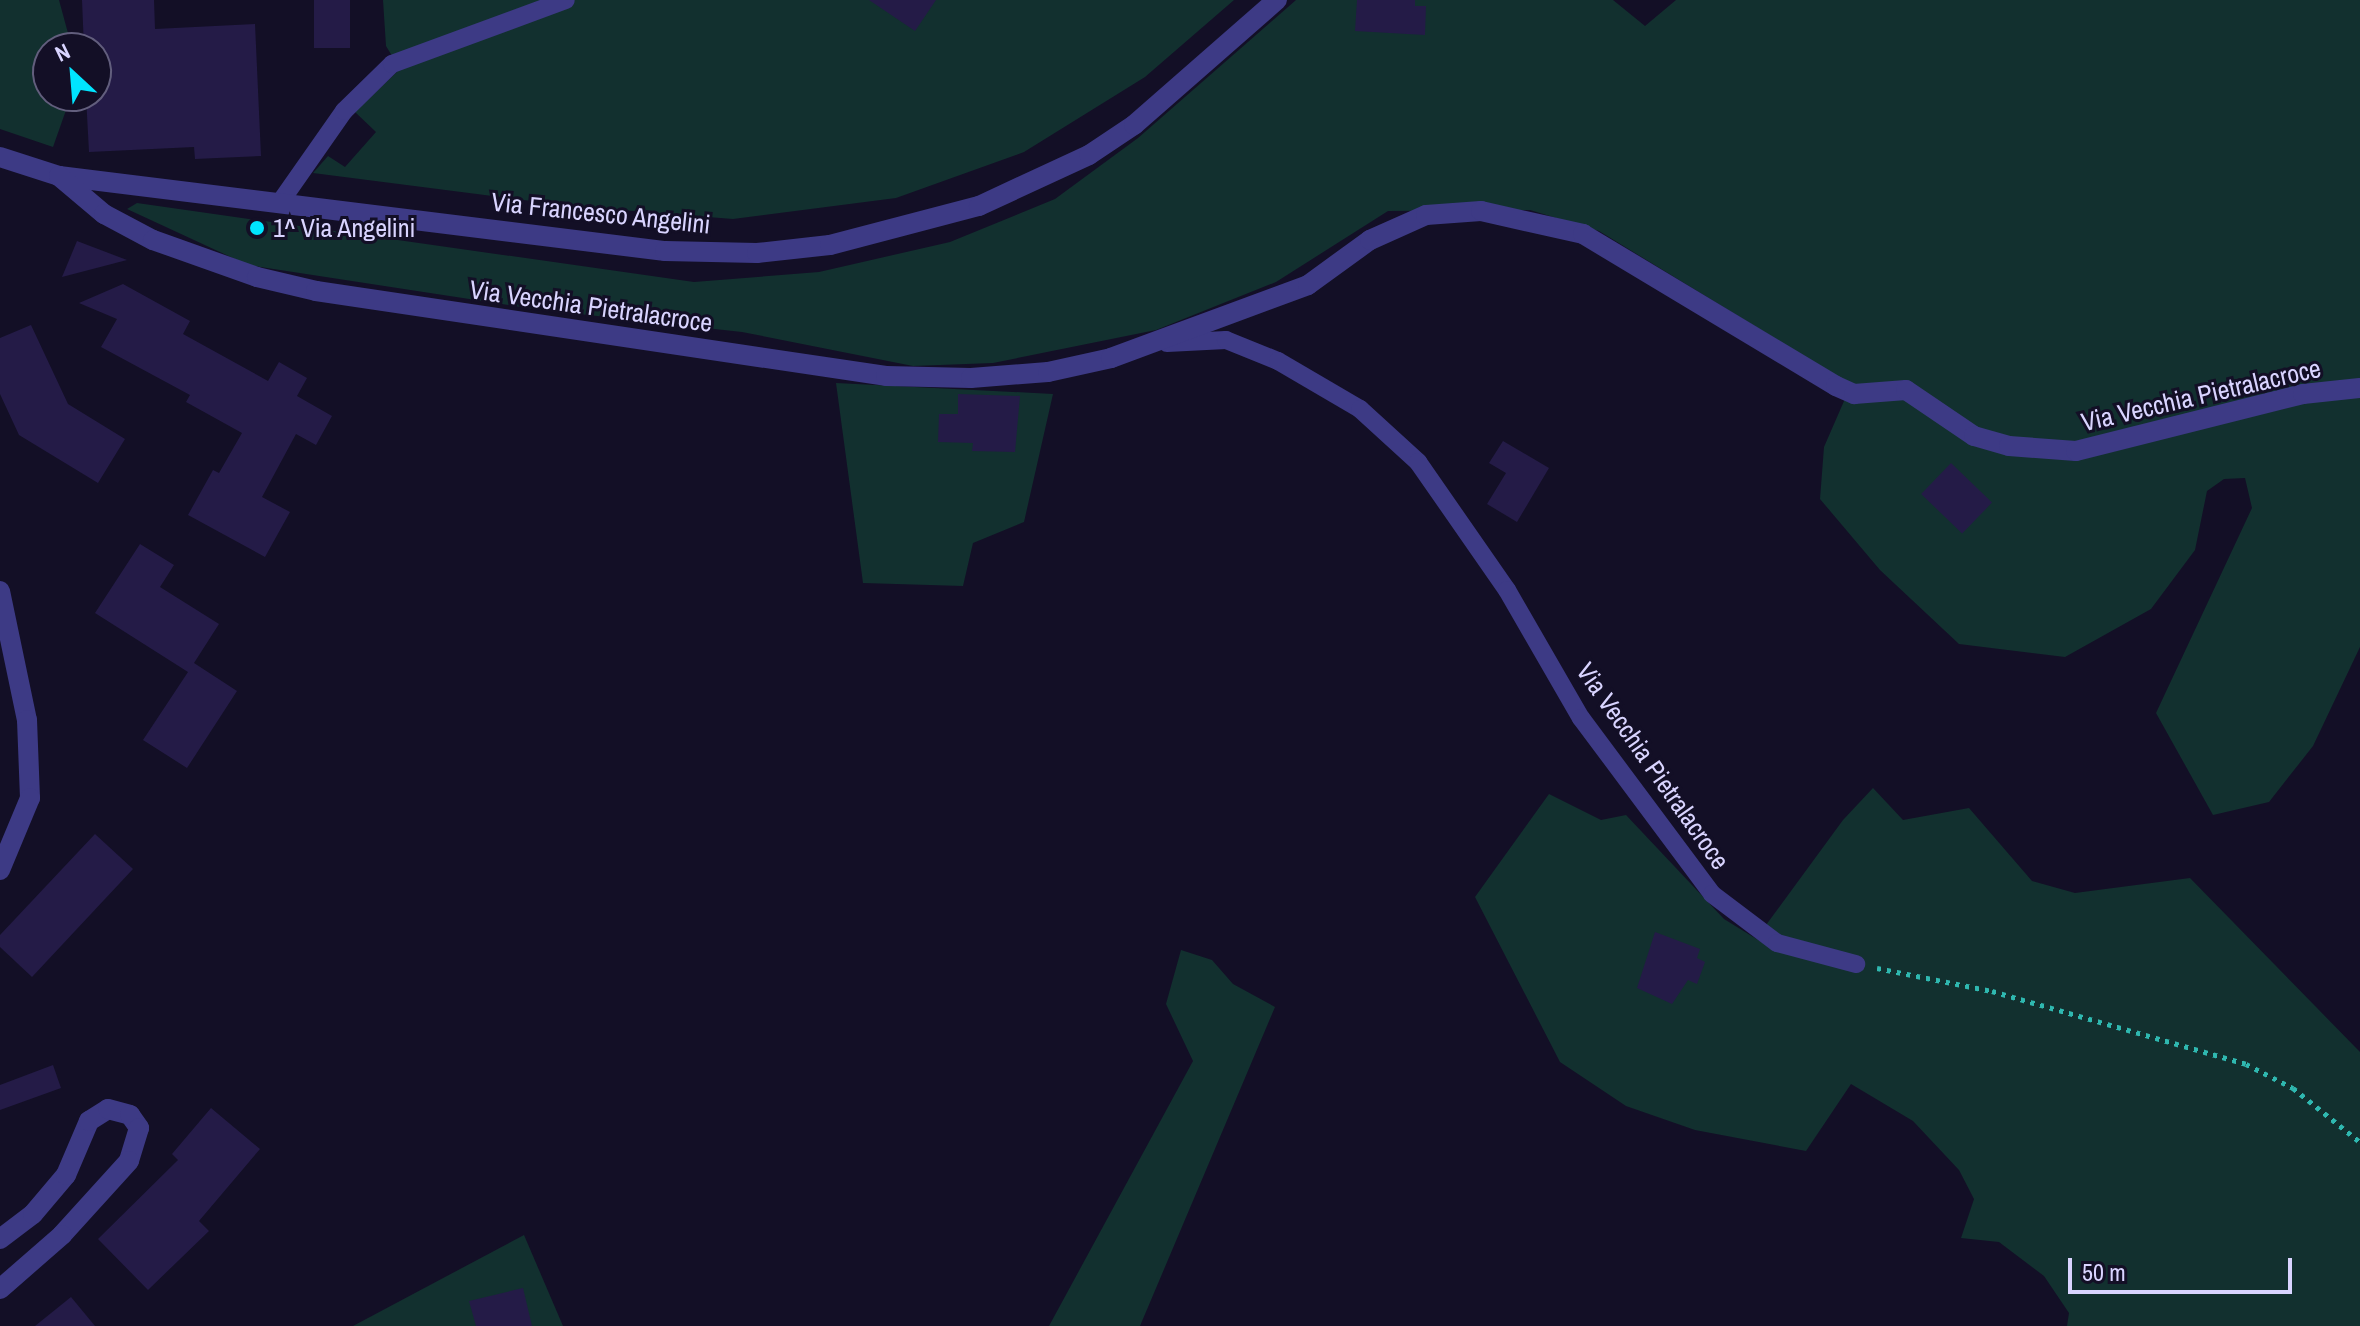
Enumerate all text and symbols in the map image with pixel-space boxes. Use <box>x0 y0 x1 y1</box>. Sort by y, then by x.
north arrow <box>32 32 112 112</box>
text: N <box>50 36 75 69</box>
street label: Via Francesco Angelini <box>489 186 713 240</box>
place label: 1^ Via Angelini <box>273 212 417 244</box>
marker: 1^ Via Angelini <box>248 219 266 237</box>
street label: Via Vecchia Pietralacroce <box>468 274 714 338</box>
street label: Via Vecchia Pietralacroce <box>2078 352 2324 438</box>
street label: Via Vecchia Pietralacroce <box>1570 657 1736 875</box>
scale bar <box>2072 1242 2296 1292</box>
text: 50 m <box>2082 1256 2126 1288</box>

